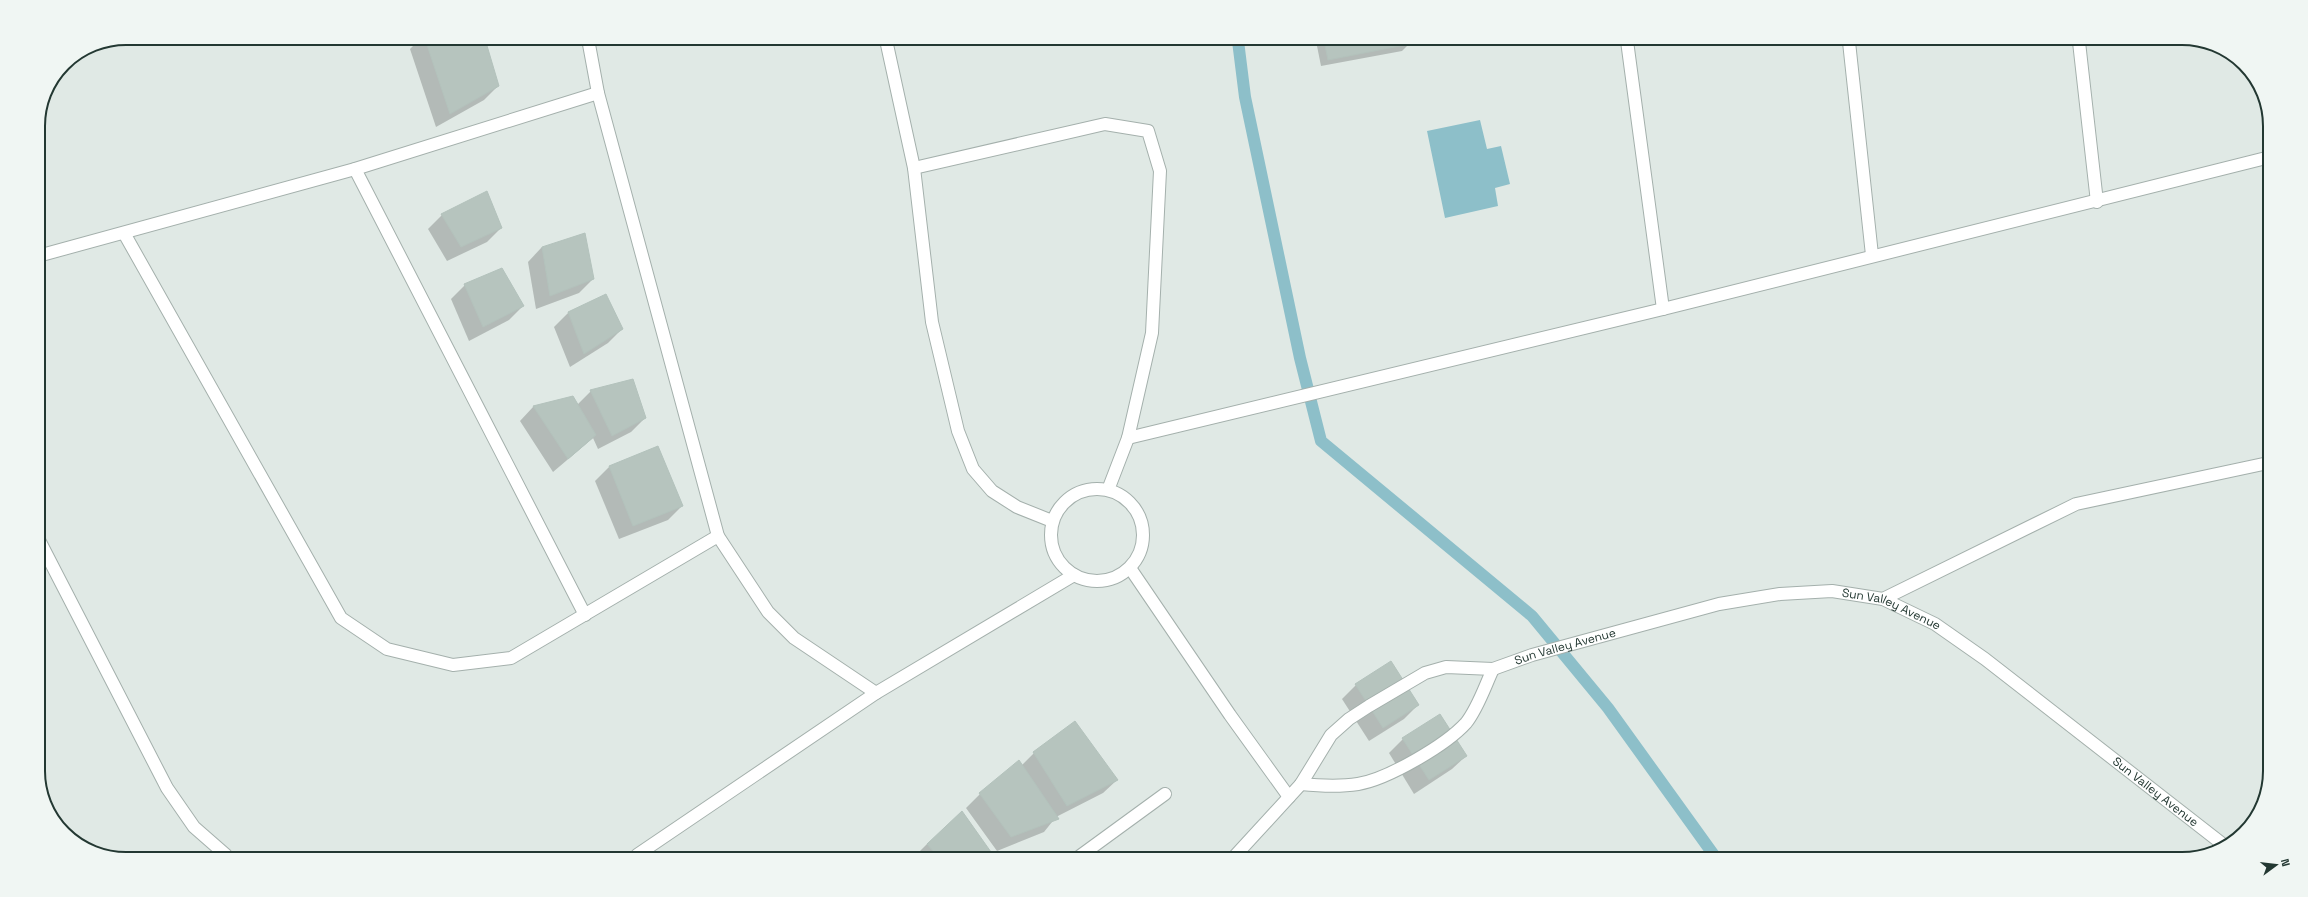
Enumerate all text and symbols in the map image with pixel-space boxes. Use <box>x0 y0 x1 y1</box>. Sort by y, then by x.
street label: Sun Valley Avenue <box>1841 585 1944 634</box>
street label: Sun Valley Avenue <box>1512 625 1618 669</box>
street label: Sun Valley Avenue <box>2109 753 2202 830</box>
north arrow <box>2256 845 2296 885</box>
text: N <box>2278 857 2293 868</box>

